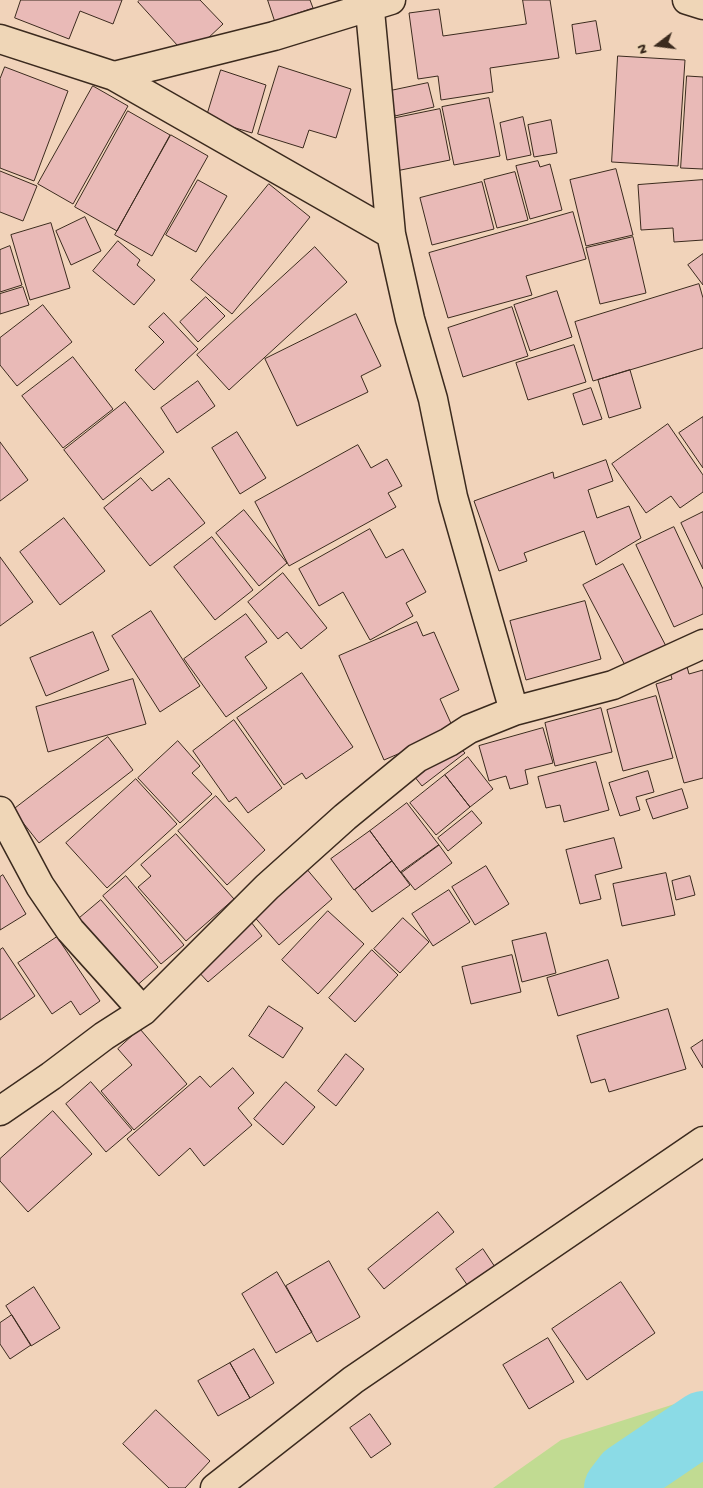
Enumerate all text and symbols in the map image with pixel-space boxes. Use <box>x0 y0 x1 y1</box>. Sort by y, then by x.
north arrow <box>633 20 683 70</box>
text: N <box>634 42 652 56</box>

